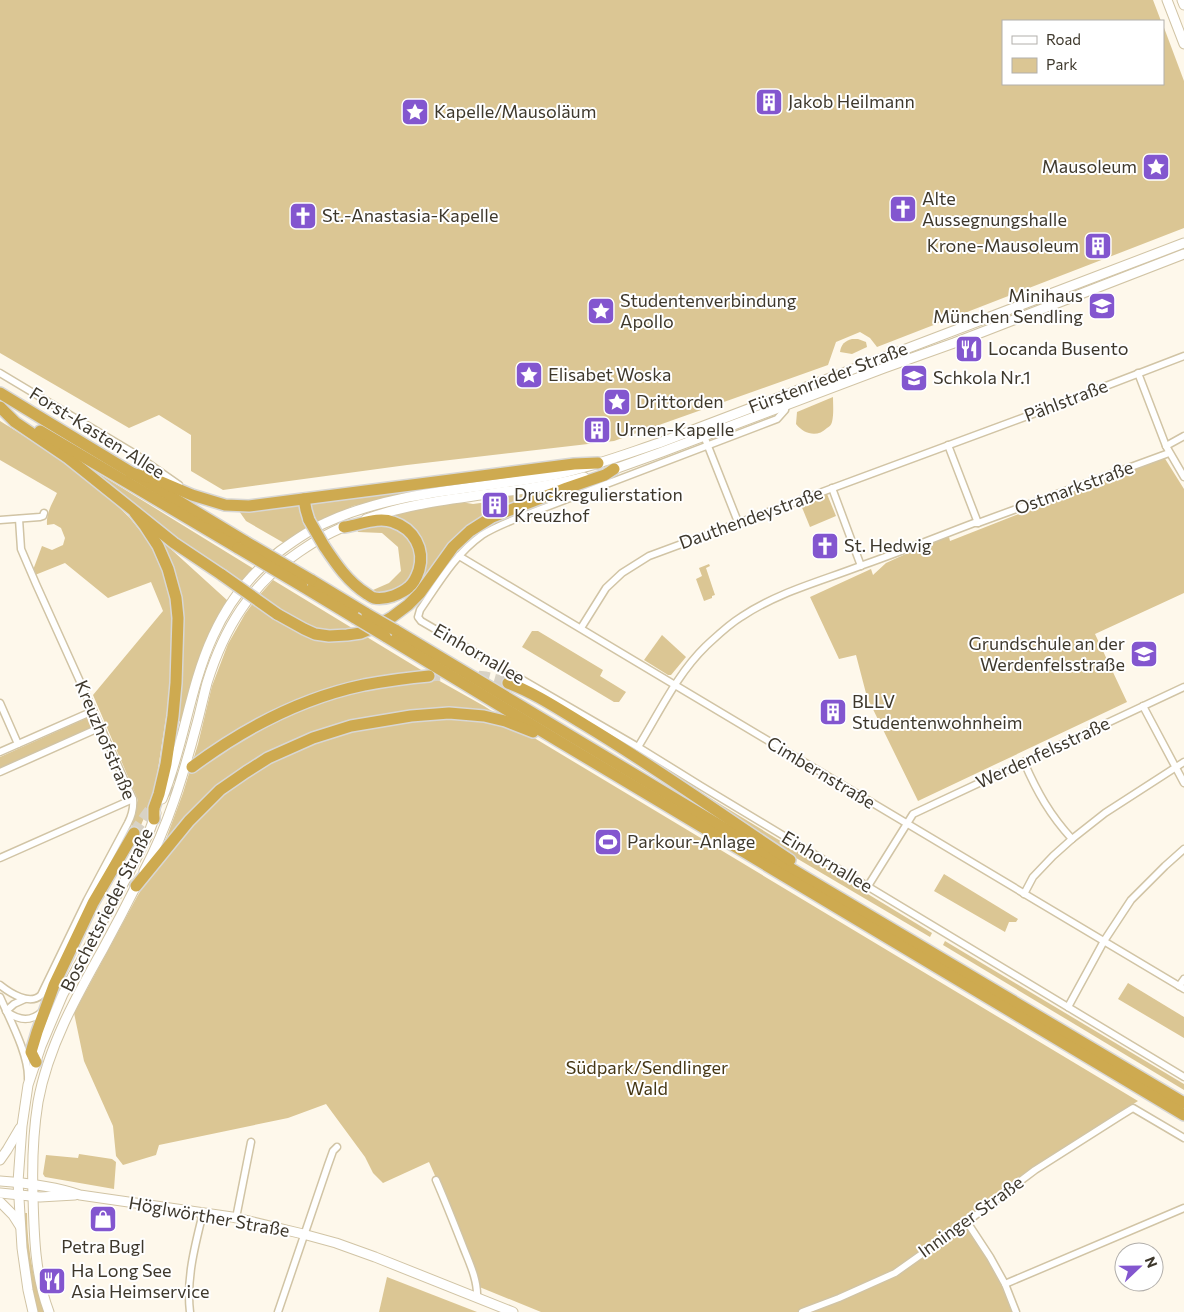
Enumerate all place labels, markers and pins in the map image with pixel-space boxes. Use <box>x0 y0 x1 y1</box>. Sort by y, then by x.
building icon: Jakob Heilmann <box>754 87 784 117</box>
place label: Jakob Heilmann <box>788 90 915 112</box>
place icon: Kapelle/Mausoläum <box>400 97 430 127</box>
place label: Kapelle/Mausoläum <box>434 100 596 122</box>
place icon: Mausoleum <box>1141 152 1171 182</box>
place label: Mausoleum <box>1042 155 1137 177</box>
place label: Alte Aussegnungshalle <box>922 187 1067 230</box>
church icon: Alte Aussegnungshalle <box>888 194 918 224</box>
church icon: St.-Anastasia-Kapelle <box>288 201 318 231</box>
place label: St.-Anastasia-Kapelle <box>322 204 498 226</box>
building icon: Krone-Mausoleum <box>1083 231 1113 261</box>
place label: Krone-Mausoleum <box>927 234 1079 256</box>
place label: Minihaus München Sendling <box>933 284 1083 327</box>
place label: Studentenverbindung Apollo <box>620 289 797 332</box>
school or university icon: Minihaus München Sendling <box>1087 291 1117 321</box>
place icon: Studentenverbindung Apollo <box>586 296 616 326</box>
restaurant icon: Locanda Busento <box>954 334 984 364</box>
place label: Locanda Busento <box>988 337 1129 359</box>
place icon: Elisabet Woska <box>514 360 544 390</box>
place label: Elisabet Woska <box>548 363 671 385</box>
school or university icon: Schkola Nr.1 <box>899 363 929 393</box>
place label: Schkola Nr.1 <box>933 366 1031 388</box>
place icon: Drittorden <box>602 387 632 417</box>
place label: Drittorden <box>636 390 724 412</box>
building icon: Urnen-Kapelle <box>582 415 612 445</box>
place label: Urnen-Kapelle <box>616 418 734 440</box>
place label: Druckregulierstation Kreuzhof <box>514 483 683 526</box>
building icon: Druckregulierstation Kreuzhof <box>480 490 510 520</box>
church icon: St. Hedwig <box>810 531 840 561</box>
place label: St. Hedwig <box>844 534 932 556</box>
place label: Grundschule an der Werdenfelsstraße <box>969 632 1125 675</box>
school or university icon: Grundschule an der Werdenfelsstraße <box>1129 639 1159 669</box>
place label: BLLV Studentenwohnheim <box>852 690 1022 733</box>
building icon: BLLV Studentenwohnheim <box>818 697 848 727</box>
sports icon: Parkour-Anlage <box>593 827 623 857</box>
place label: Parkour-Anlage <box>627 830 755 852</box>
shop icon: Petra Bugl <box>88 1204 118 1234</box>
place label: Petra Bugl <box>61 1235 145 1257</box>
place label: Ha Long See Asia Heimservice <box>71 1259 210 1302</box>
restaurant icon: Ha Long See Asia Heimservice <box>37 1266 67 1296</box>

